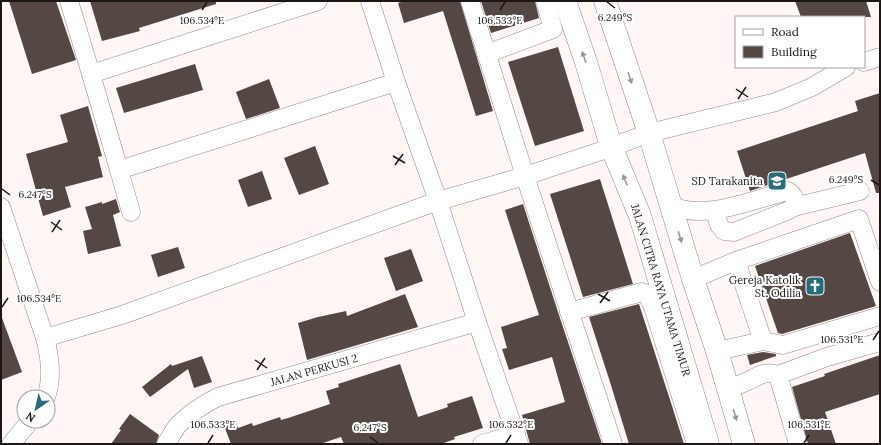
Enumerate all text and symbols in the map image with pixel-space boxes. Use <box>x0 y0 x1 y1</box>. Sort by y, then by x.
text: 6.249°S <box>598 11 632 24</box>
text: 106.534°E <box>180 14 224 27</box>
text: 106.533°E <box>478 14 522 27</box>
legend <box>735 16 865 68</box>
text: Road <box>771 24 799 39</box>
text: Building <box>771 44 817 59</box>
one-way arrow <box>580 50 586 62</box>
one-way arrow <box>628 72 634 84</box>
school or university icon: SD Tarakanita <box>766 170 788 192</box>
text: 6.249°S <box>829 173 863 186</box>
one-way arrow <box>621 174 628 186</box>
place label: SD Tarakanita <box>691 174 763 188</box>
text: 6.247°S <box>18 188 52 201</box>
street label: JALAN CITRA RAYA UTAMA TIMUR <box>628 201 694 378</box>
one-way arrow <box>677 232 683 244</box>
place label: Gereja Katolik St. Odilia <box>729 273 801 300</box>
church icon: Gereja Katolik St. Odilia <box>804 275 826 297</box>
text: 106.534°E <box>17 292 61 305</box>
text: 106.531°E <box>820 333 864 346</box>
street label: JALAN PERKUSI 2 <box>268 351 359 389</box>
north arrow <box>16 389 56 429</box>
text: N <box>23 409 38 425</box>
one-way arrow <box>732 409 738 421</box>
text: 106.533°E <box>191 418 235 431</box>
text: 106.532°E <box>489 418 533 431</box>
text: 106.531°E <box>787 418 831 431</box>
text: 6.247°S <box>353 421 387 434</box>

